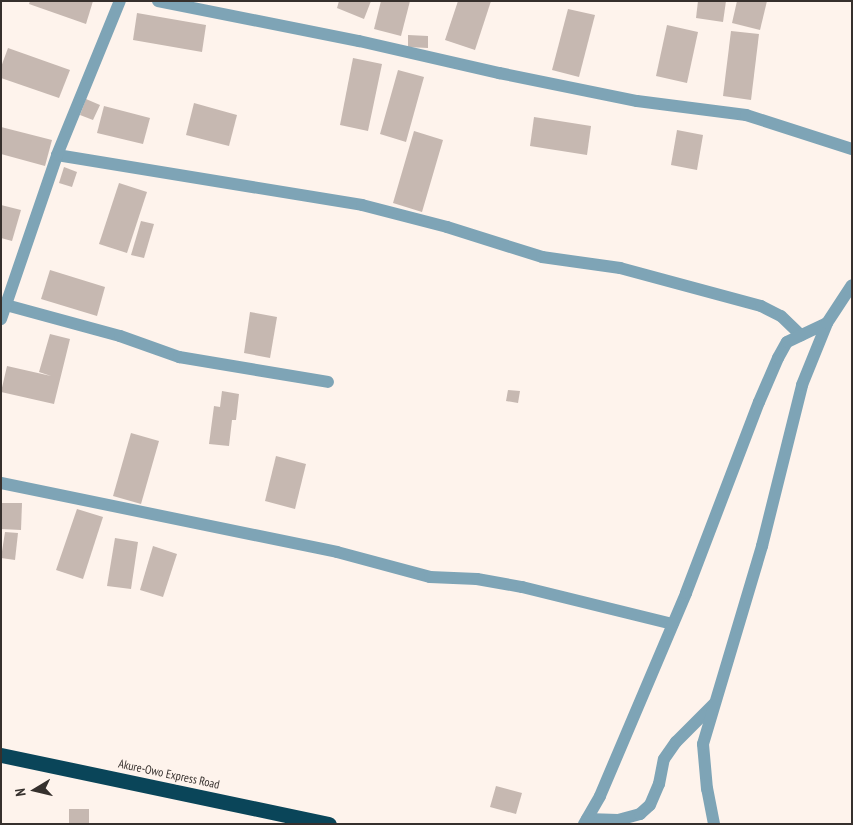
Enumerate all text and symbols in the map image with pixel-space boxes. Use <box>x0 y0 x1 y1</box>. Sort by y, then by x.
street label: Akure-Owo Express Road <box>117 756 221 792</box>
north arrow <box>10 765 60 815</box>
text: N <box>11 787 30 797</box>

